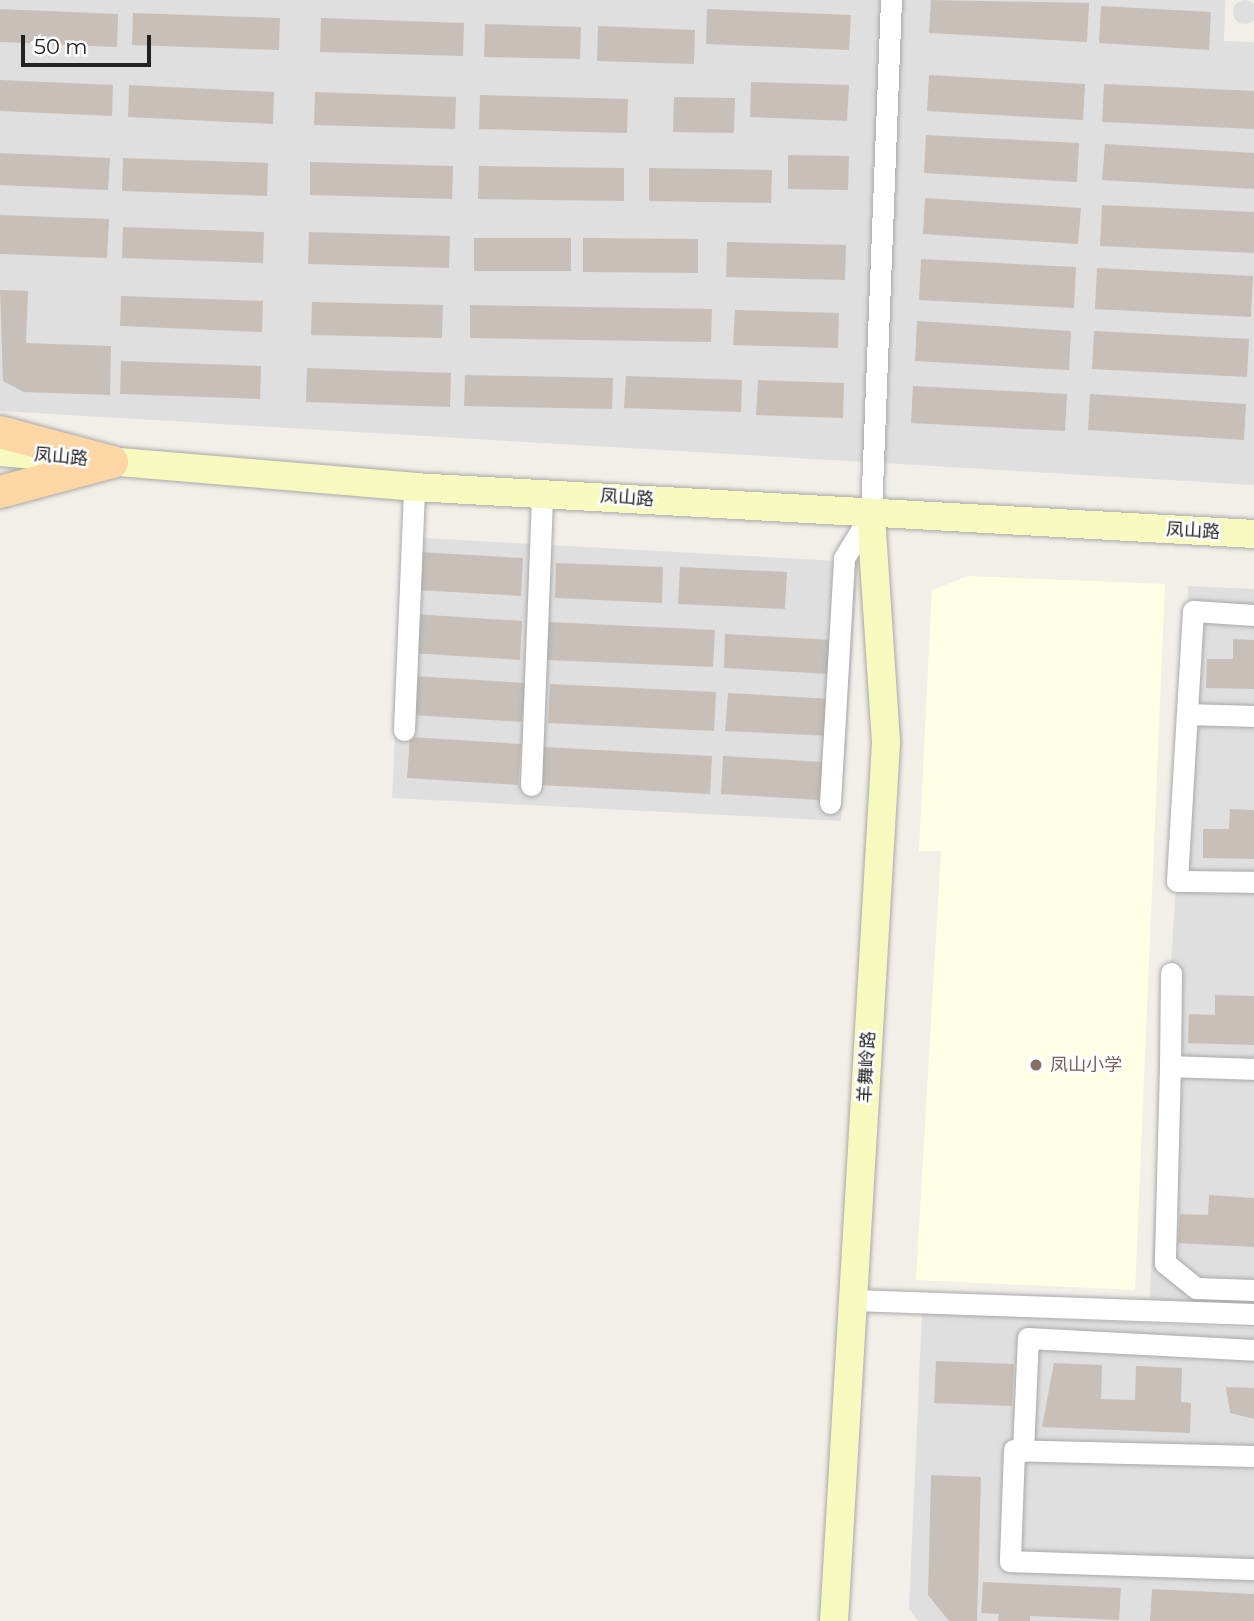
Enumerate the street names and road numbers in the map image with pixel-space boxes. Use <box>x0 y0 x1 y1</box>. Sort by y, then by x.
street label: 凤山路 <box>33 444 89 470</box>
street label: 凤山路 <box>599 485 655 511</box>
street label: 凤山路 <box>1165 519 1221 543</box>
street label: 羊舞岭路 <box>854 1030 880 1104</box>

